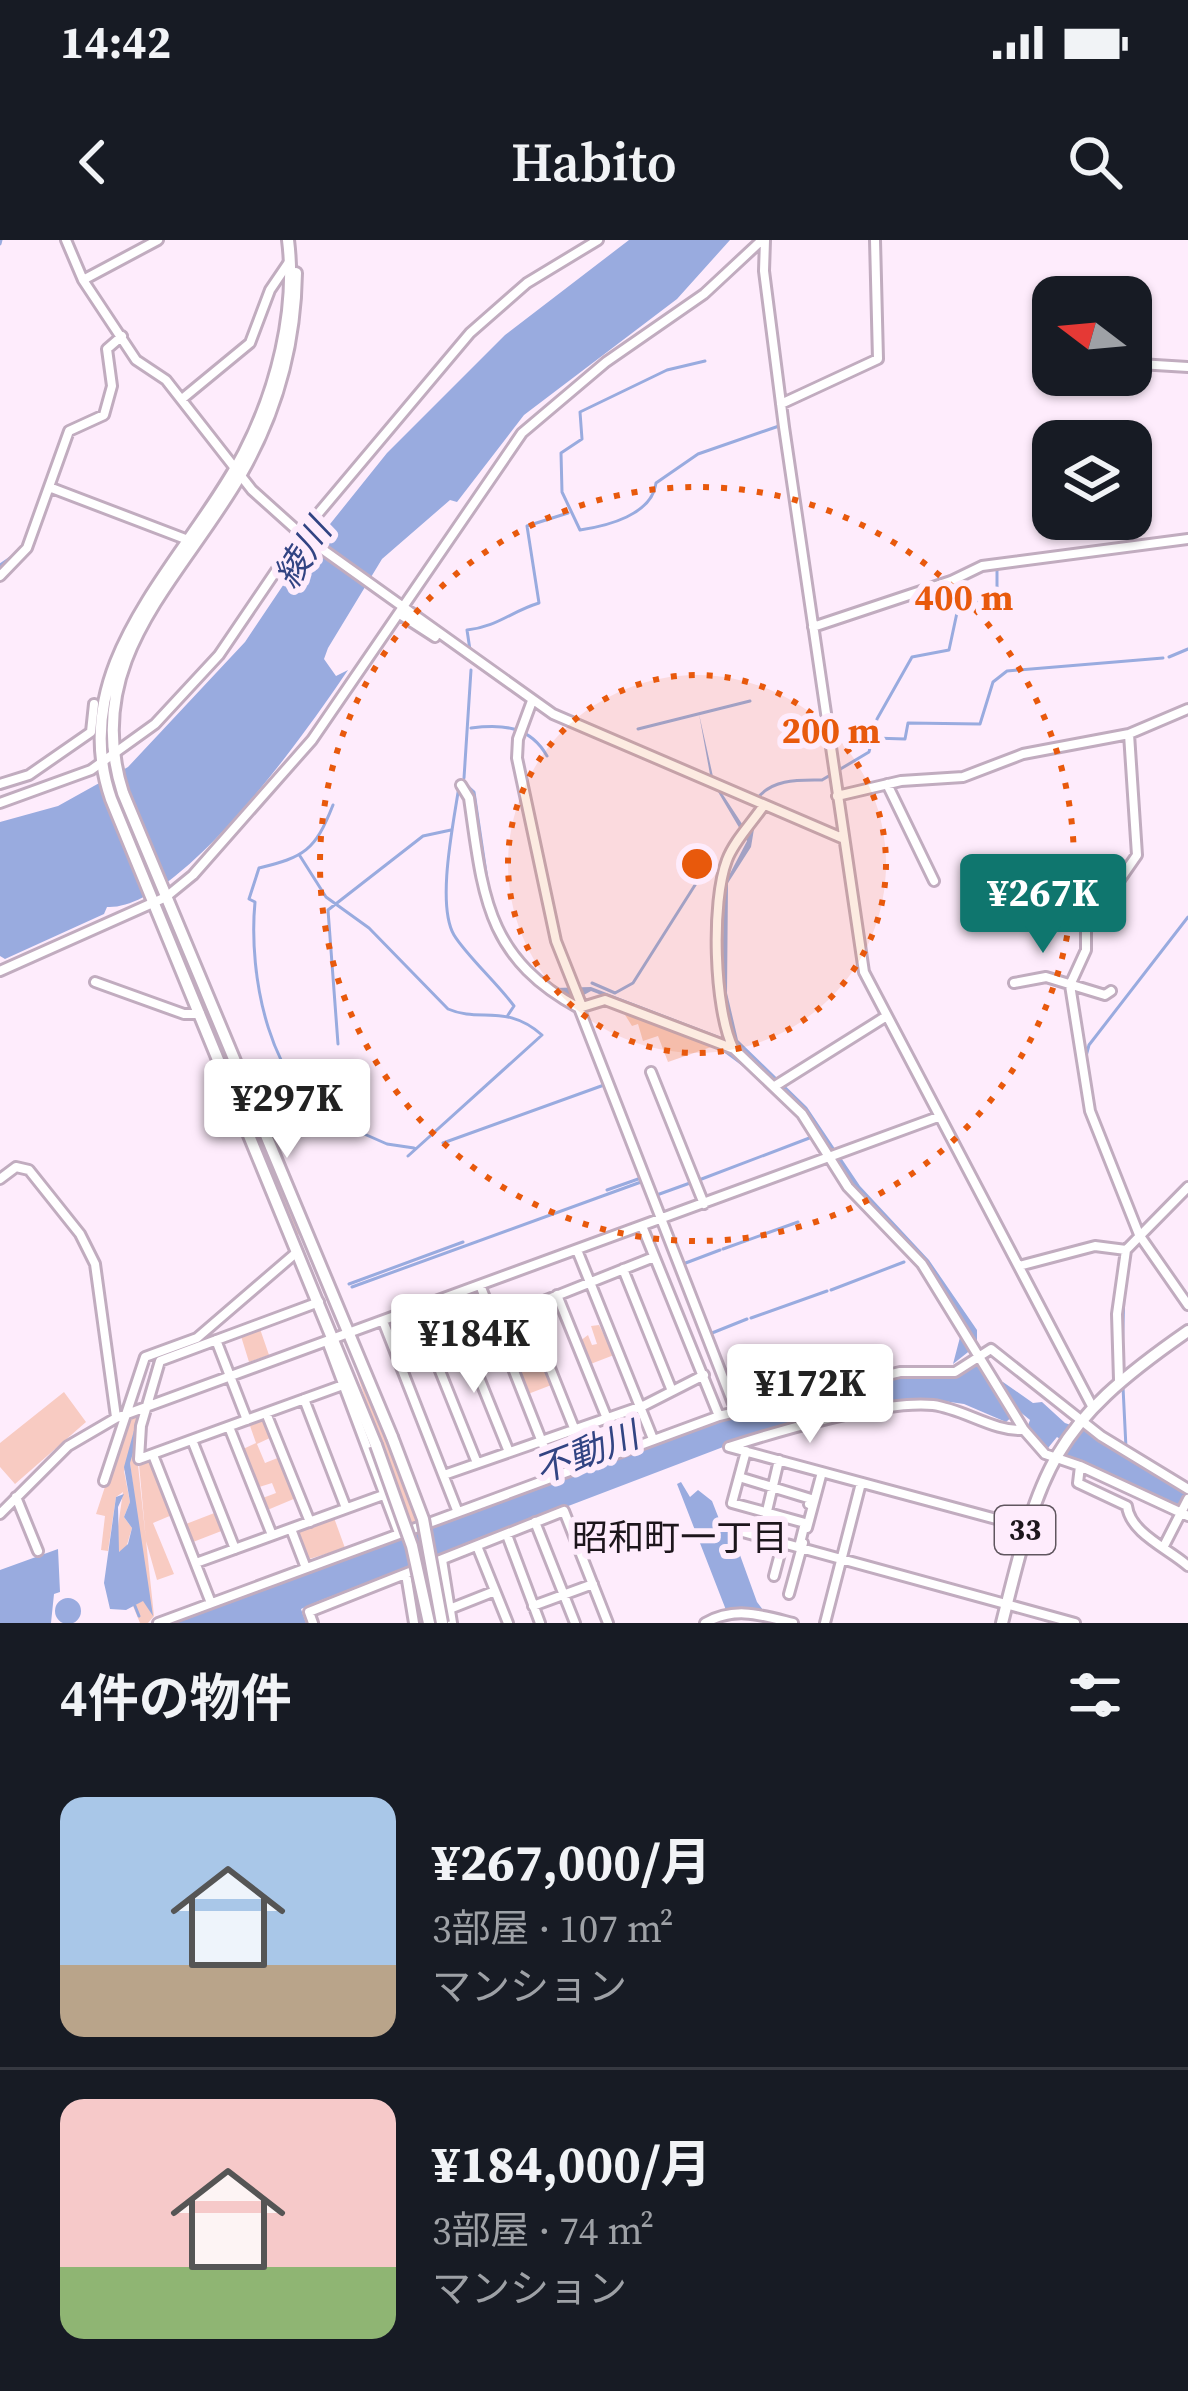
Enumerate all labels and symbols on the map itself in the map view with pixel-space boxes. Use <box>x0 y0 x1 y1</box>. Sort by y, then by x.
north arrow <box>1032 276 1152 396</box>
water label: 綾川 <box>263 506 344 597</box>
text: 400 m <box>915 573 1013 622</box>
text: 200 m <box>782 706 880 755</box>
centre of rings <box>676 843 718 885</box>
pin: ¥267K <box>959 854 1127 956</box>
pin: ¥297K <box>203 1059 371 1161</box>
pin: ¥184K <box>390 1294 558 1396</box>
pin: ¥172K <box>726 1344 894 1446</box>
water label: 不動川 <box>527 1409 649 1495</box>
road number: 33 <box>995 1506 1055 1554</box>
district label: 昭和町一丁目 <box>572 1513 788 1562</box>

